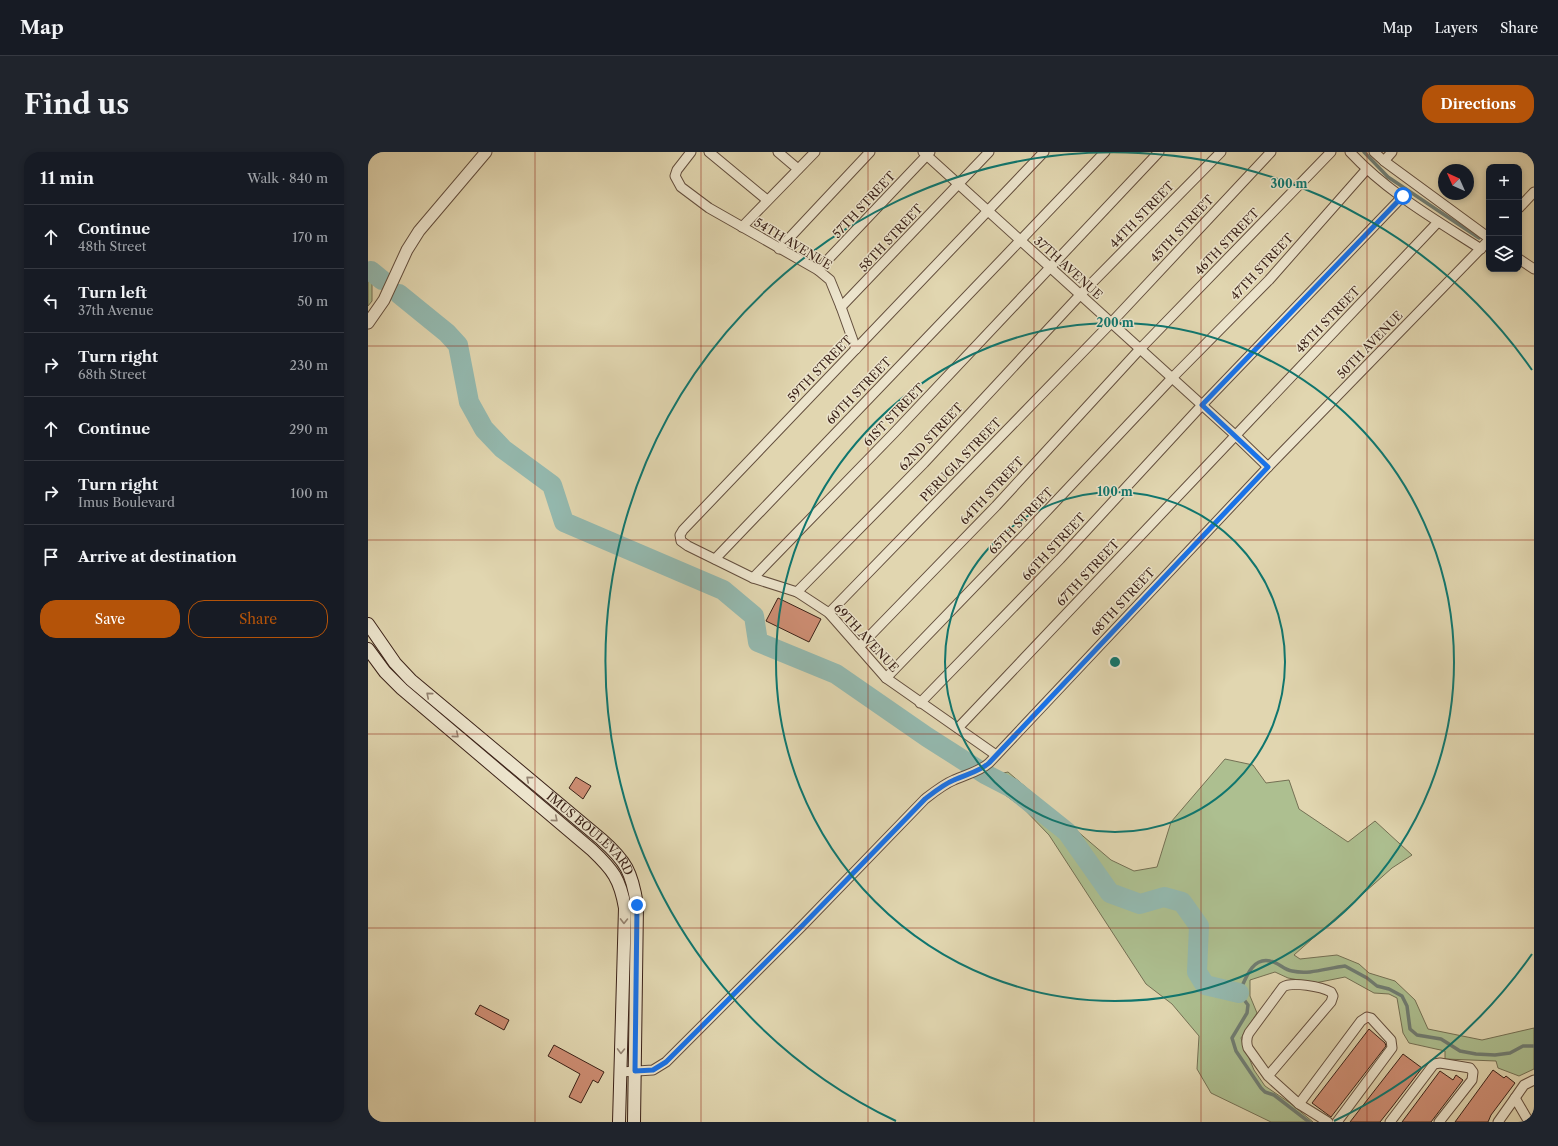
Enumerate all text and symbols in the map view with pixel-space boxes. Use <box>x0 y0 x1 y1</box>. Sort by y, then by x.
text: Map <box>20 16 64 39</box>
text: Map <box>1382 19 1412 37</box>
text: Layers <box>1434 19 1478 37</box>
text: Share <box>1500 19 1538 37</box>
button: Directions <box>1422 85 1534 123</box>
text: Find us <box>24 87 129 121</box>
north arrow <box>1438 164 1474 200</box>
map controls <box>1486 164 1522 272</box>
button: + <box>1486 164 1522 200</box>
text: 11 min <box>40 168 94 188</box>
street label: 57TH STREET <box>829 168 898 241</box>
text: Walk · 840 m <box>247 170 328 186</box>
text: 300 m <box>1270 176 1308 191</box>
street label: 44TH STREET <box>1106 178 1177 251</box>
route start <box>1394 187 1412 205</box>
street label: 45TH STREET <box>1147 192 1217 265</box>
button: − <box>1486 200 1522 236</box>
street label: 58TH STREET <box>856 201 926 274</box>
street label: 46TH STREET <box>1191 205 1262 278</box>
street label: 54TH AVENUE <box>752 215 835 273</box>
text: Continue <box>78 219 150 238</box>
icon: ahead <box>40 226 62 248</box>
text: 170 m <box>292 229 328 245</box>
street label: 47TH STREET <box>1227 230 1296 303</box>
street label: 37TH AVENUE <box>1031 233 1106 302</box>
button: layers <box>1486 236 1522 272</box>
text: 48th Street <box>78 238 146 254</box>
text: Turn left <box>78 283 147 302</box>
street label: 48TH STREET <box>1292 283 1363 356</box>
icon: left <box>40 290 62 312</box>
text: 50 m <box>297 293 328 309</box>
text: 37th Avenue <box>78 302 153 318</box>
street label: 50TH AVENUE <box>1334 308 1406 382</box>
text: 200 m <box>1096 315 1134 330</box>
street label: 59TH STREET <box>784 332 855 405</box>
text: Turn right <box>78 347 158 366</box>
icon: right <box>40 354 62 376</box>
street label: 60TH STREET <box>823 354 894 427</box>
text: 230 m <box>290 357 328 373</box>
text: 68th Street <box>78 366 146 382</box>
street label: 61ST STREET <box>860 380 927 449</box>
street label: 62ND STREET <box>895 400 966 474</box>
street label: PERUGIA STREET <box>917 415 1004 505</box>
icon: ahead <box>40 418 62 440</box>
text: Continue <box>78 419 150 438</box>
text: 290 m <box>289 421 328 437</box>
street label: 64TH STREET <box>957 454 1027 528</box>
text: Turn right <box>78 475 158 494</box>
icon: right <box>40 482 62 504</box>
street label: 65TH STREET <box>985 484 1056 557</box>
text: 100 m <box>1097 484 1133 499</box>
text: 100 m <box>290 485 328 501</box>
text: Imus Boulevard <box>78 494 175 510</box>
street label: 66TH STREET <box>1019 510 1089 583</box>
street label: 67TH STREET <box>1053 536 1122 609</box>
icon: arrive <box>40 546 62 568</box>
text: Arrive at destination <box>78 547 237 566</box>
street label: 68TH STREET <box>1087 565 1158 639</box>
button: Save <box>40 600 180 638</box>
button: Share <box>188 600 328 638</box>
street label: 69TH AVENUE <box>831 600 902 675</box>
centre of rings <box>1108 655 1122 669</box>
one-way arrow <box>427 693 434 700</box>
one-way arrow <box>451 730 458 737</box>
one-way arrow <box>526 776 534 783</box>
street label: IMUS BOULEVARD <box>544 789 637 878</box>
one-way arrow <box>550 814 558 821</box>
route end <box>628 896 646 914</box>
one-way arrow <box>620 918 628 924</box>
one-way arrow <box>617 1048 625 1054</box>

